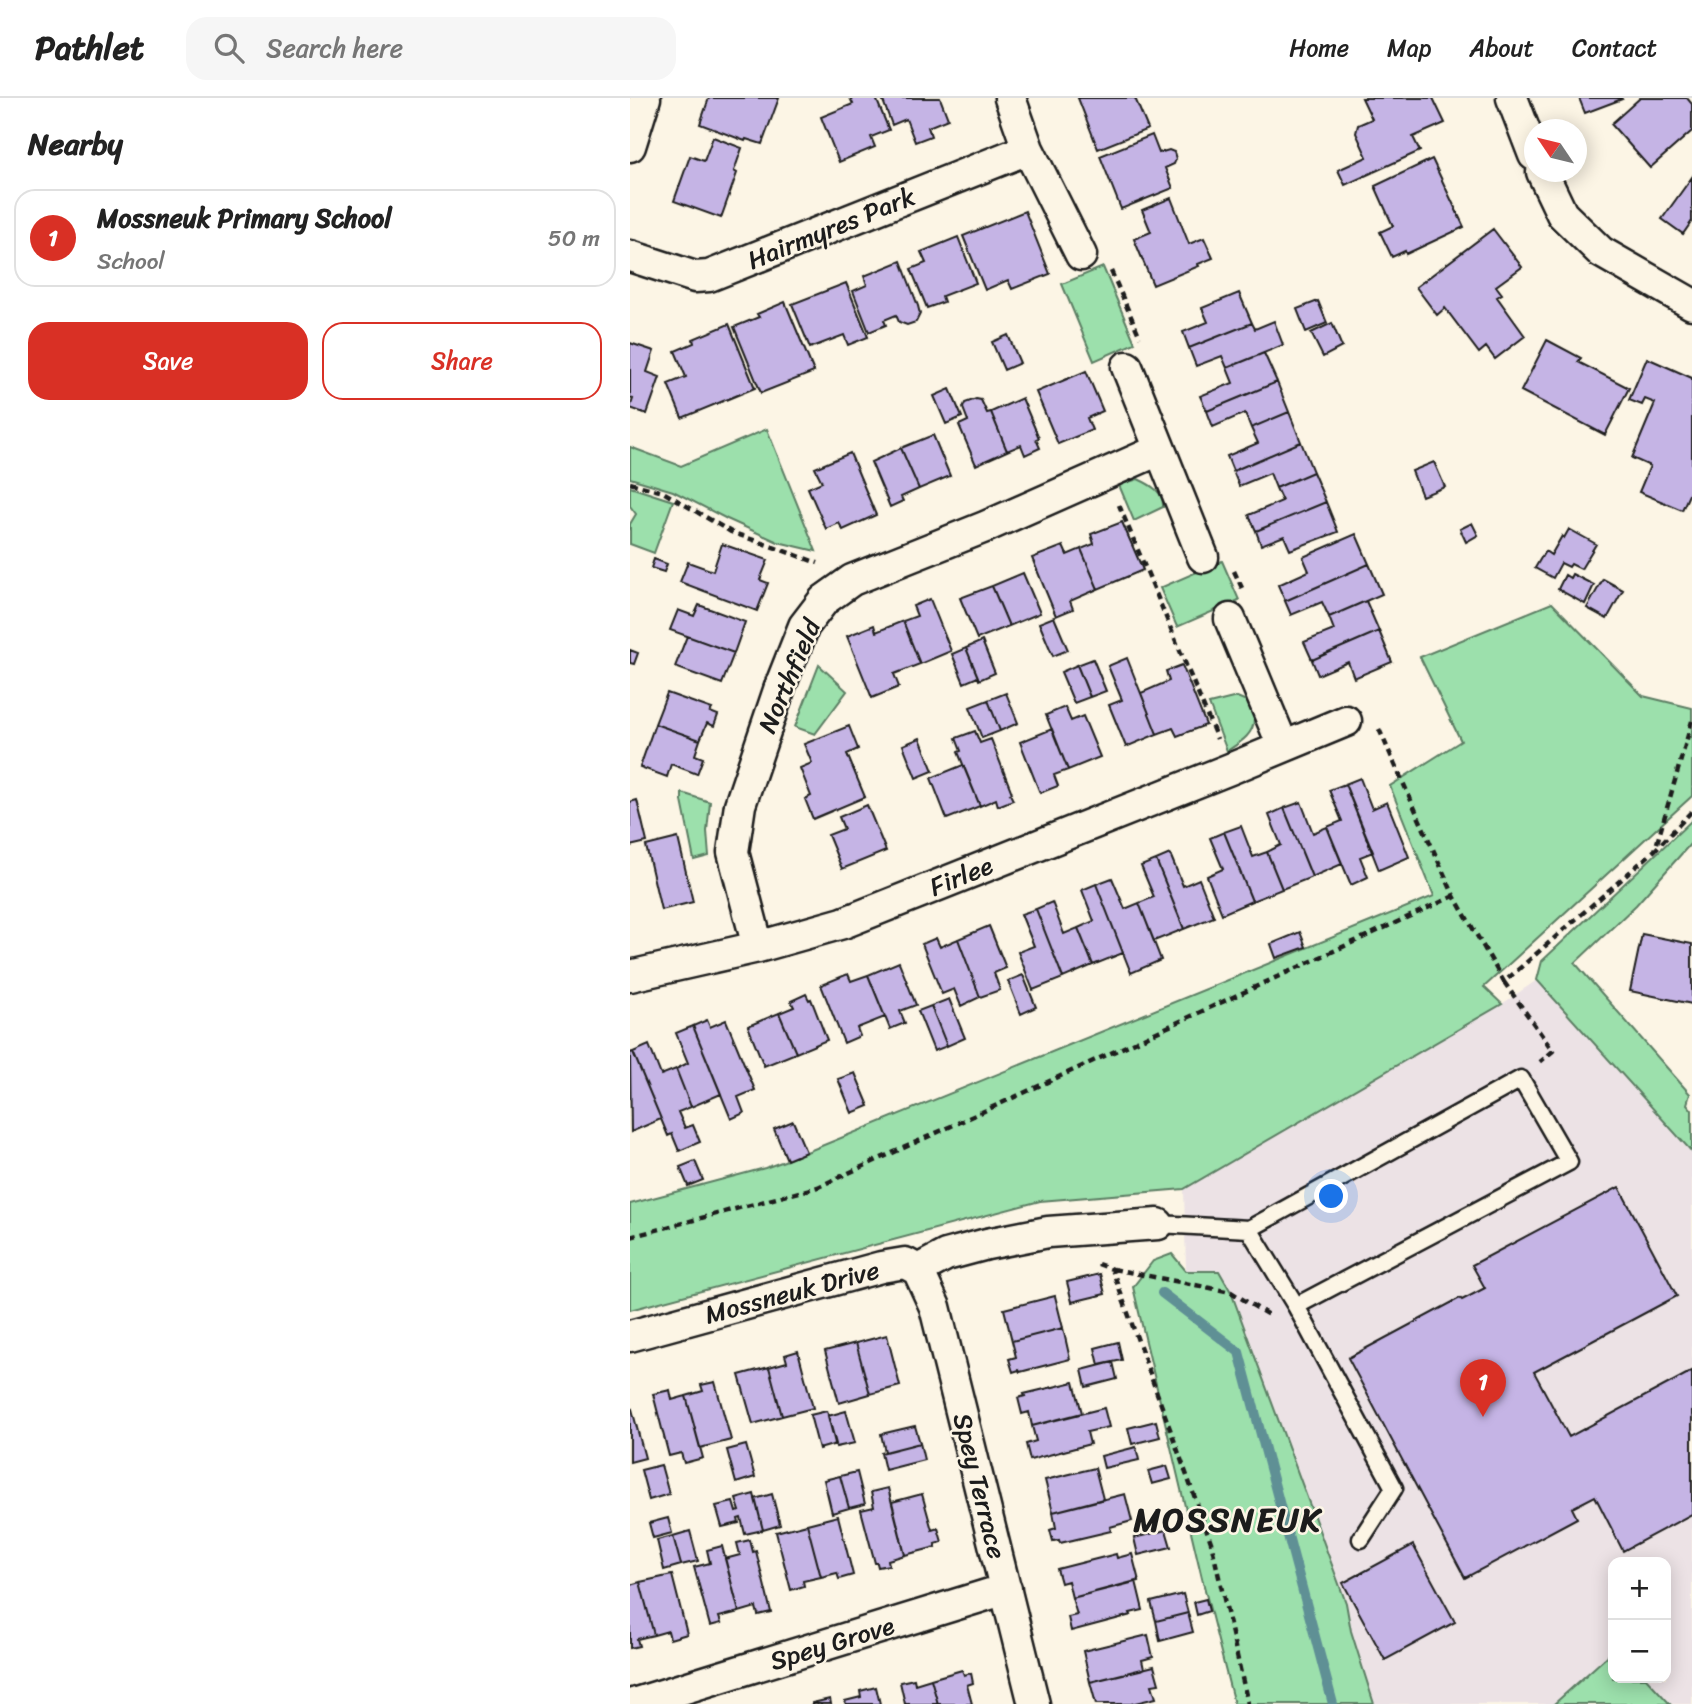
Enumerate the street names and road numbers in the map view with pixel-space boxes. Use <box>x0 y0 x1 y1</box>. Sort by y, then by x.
street label: Hairmyres Park <box>740 173 922 283</box>
street label: Northfield <box>744 609 835 740</box>
street label: Firlee <box>922 842 1000 910</box>
street label: Mossneuk Drive <box>700 1247 884 1337</box>
street label: Spey Terrace <box>940 1408 1020 1564</box>
street label: Spey Grove <box>764 1602 901 1684</box>

